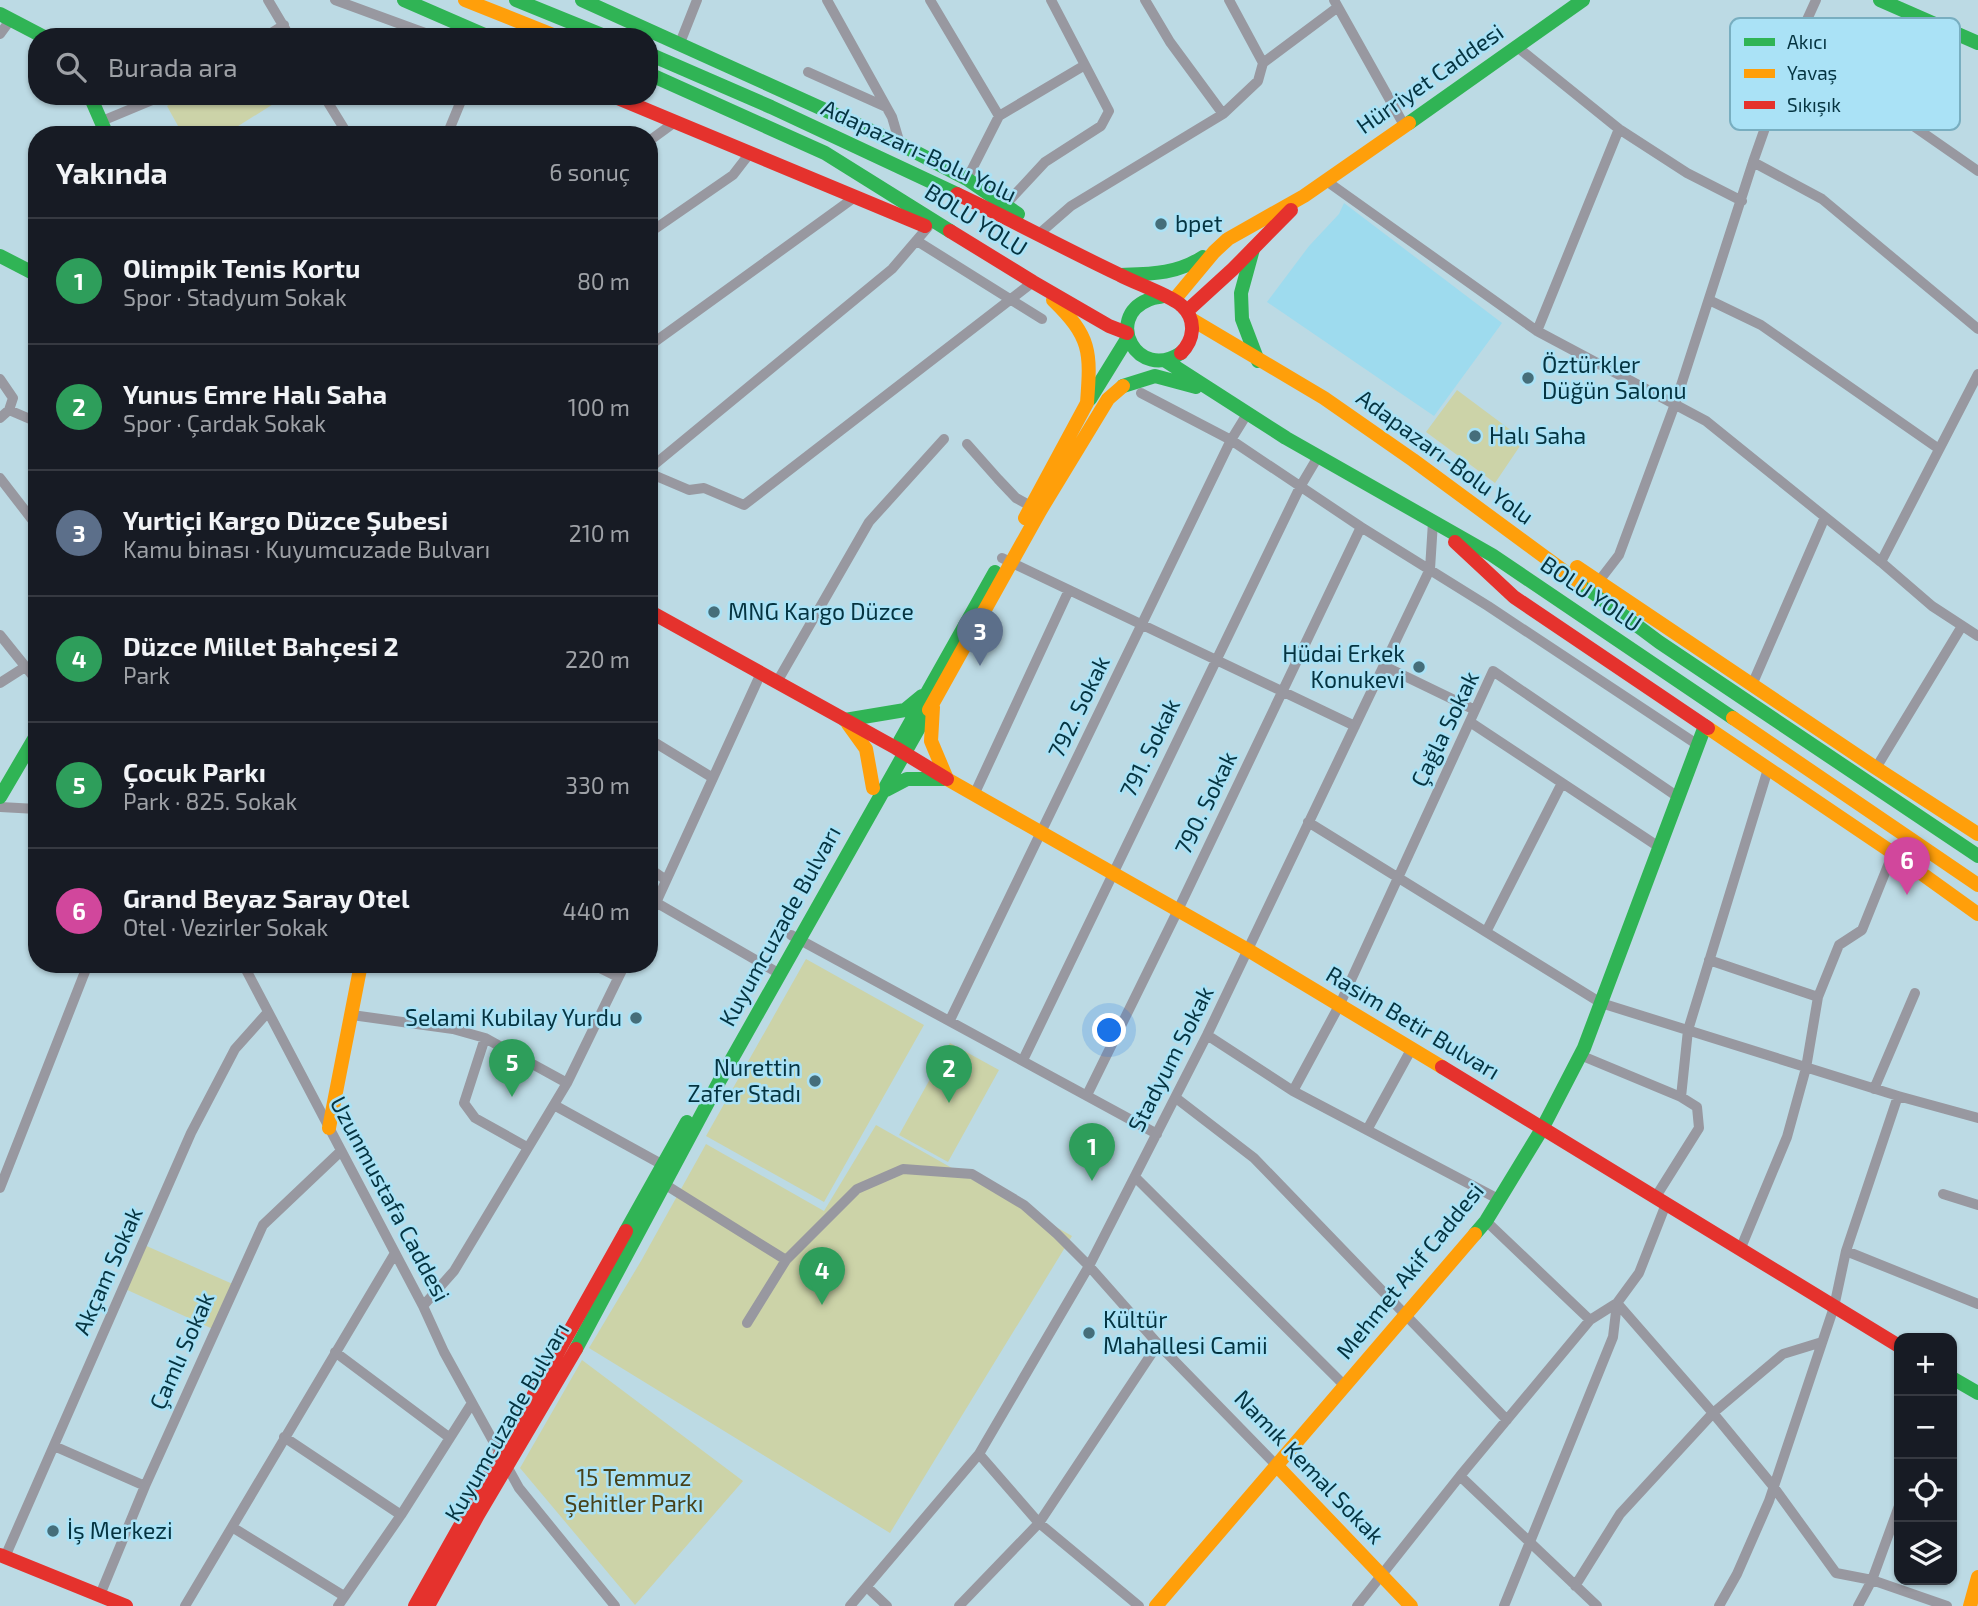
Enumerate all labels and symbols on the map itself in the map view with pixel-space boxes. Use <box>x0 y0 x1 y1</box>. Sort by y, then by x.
street label: Hürriyet Caddesi <box>1351 17 1508 139</box>
legend <box>1730 18 1960 130</box>
text: Akıcı <box>1787 30 1827 53</box>
text: Yavaş <box>1787 61 1837 85</box>
street label: Adapazarı-Bolu Yolu <box>817 93 1021 208</box>
text: Sıkışık <box>1787 93 1841 117</box>
street label: BOLU YOLU <box>920 177 1033 262</box>
place label: bpet <box>1175 209 1223 237</box>
marker: bpet <box>1153 216 1169 232</box>
place label: Öztürkler Düğün Salonu <box>1542 350 1687 404</box>
marker: Öztürkler Düğün Salonu <box>1520 370 1536 386</box>
street label: Adapazarı-Bolu Yolu <box>1352 383 1540 530</box>
place label: Halı Saha <box>1489 421 1586 449</box>
marker: Halı Saha <box>1467 428 1483 444</box>
street label: BOLU YOLU <box>1536 549 1647 637</box>
place label: MNG Kargo Düzce <box>728 597 914 625</box>
marker: MNG Kargo Düzce <box>706 604 722 620</box>
pin: 3 <box>957 608 1003 666</box>
place label: Hüdai Erkek Konukevi <box>1282 639 1405 693</box>
street label: 792. Sokak <box>1041 651 1115 762</box>
marker: Hüdai Erkek Konukevi <box>1411 659 1427 675</box>
street label: Çağla Sokak <box>1404 666 1485 791</box>
street label: 791. Sokak <box>1113 693 1185 802</box>
street label: 790. Sokak <box>1168 746 1242 859</box>
street label: Kuyumcuzade Bulvarı <box>712 820 846 1031</box>
pin: 6 <box>1884 837 1930 895</box>
street label: Rasim Betir Bulvarı <box>1322 959 1506 1085</box>
street label: Stadyum Sokak <box>1121 981 1219 1136</box>
place label: Selami Kubilay Yurdu <box>405 1003 622 1031</box>
marker: Selami Kubilay Yurdu <box>628 1010 644 1026</box>
your location <box>1092 1013 1126 1047</box>
pin: 5 <box>489 1039 535 1097</box>
pin: 2 <box>926 1045 972 1103</box>
place label: Nurettin Zafer Stadı <box>688 1053 801 1107</box>
marker: Nurettin Zafer Stadı <box>807 1073 823 1089</box>
street label: Uzunmustafa Caddesi <box>325 1091 457 1306</box>
pin: 1 <box>1069 1123 1115 1181</box>
street label: Mehmet Akif Caddesi <box>1330 1177 1489 1364</box>
street label: Akçam Sokak <box>66 1202 149 1339</box>
pin: 4 <box>799 1247 845 1305</box>
street label: Çamlı Sokak <box>143 1287 220 1414</box>
place label: Kültür Mahallesi Camii <box>1103 1305 1268 1359</box>
street label: Kuyumcuzade Bulvarı <box>438 1317 574 1526</box>
marker: Kültür Mahallesi Camii <box>1081 1325 1097 1341</box>
street label: Namık Kemal Sokak <box>1229 1384 1391 1549</box>
park label: 15 Temmuz Şehitler Parkı <box>565 1463 703 1518</box>
place label: İş Merkezi <box>67 1516 173 1545</box>
marker: İş Merkezi <box>45 1523 61 1539</box>

